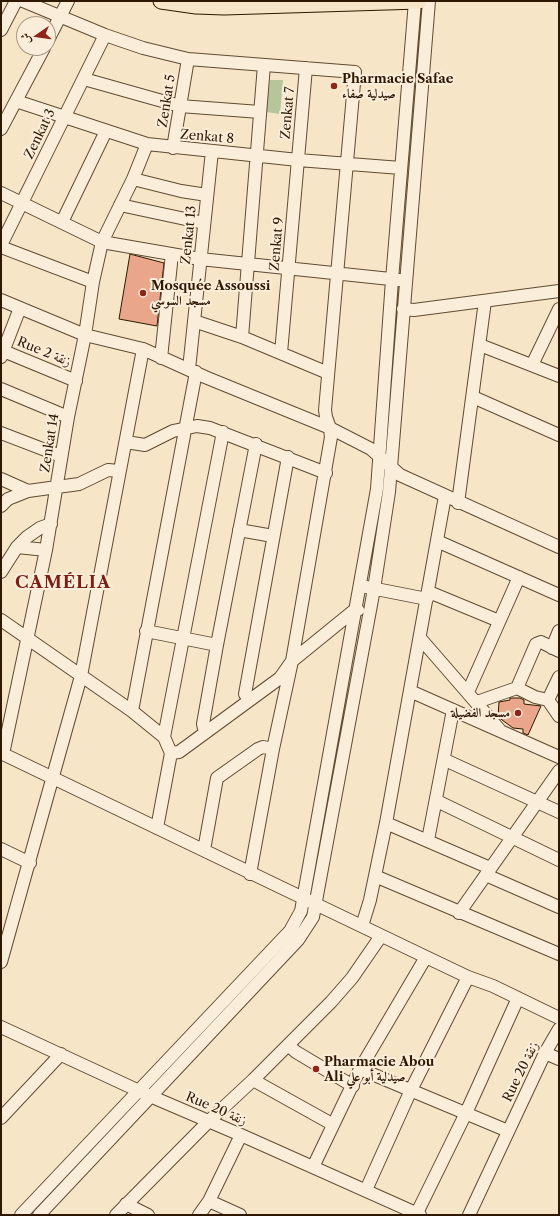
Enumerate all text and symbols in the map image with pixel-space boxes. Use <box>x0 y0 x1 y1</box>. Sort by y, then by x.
north arrow <box>16 16 56 56</box>
text: ش <box>17 32 33 45</box>
place label: Pharmacie Safae صيدلية صفاء <box>342 71 454 102</box>
street label: Zenkat 5 <box>155 73 179 129</box>
marker: Pharmacie Safae صيدلية صفاء <box>329 81 339 91</box>
street label: Zenkat 7 <box>278 86 298 140</box>
street label: Zenkat 3 <box>21 107 59 161</box>
street label: Zenkat 8 <box>179 127 235 147</box>
street label: Zenkat 13 <box>178 205 200 265</box>
street label: Zenkat 9 <box>267 216 287 272</box>
place label: Mosquée Assoussi مسجد السوسي <box>151 278 270 309</box>
marker: Mosquée Assoussi مسجد السوسي <box>138 288 148 298</box>
street label: Rue 2 زنقة <box>15 334 73 370</box>
street label: Zenkat 14 <box>38 412 62 474</box>
district label: CAMÉLIA <box>15 573 111 593</box>
place label: مسجد الفضيلة <box>451 705 510 721</box>
marker: مسجد الفضيلة <box>513 708 523 718</box>
street label: Rue 20 زنقة <box>500 1039 542 1105</box>
place label: Pharmacie Abou Ali صيدلية أبو علي <box>324 1054 434 1085</box>
marker: Pharmacie Abou Ali صيدلية أبو علي <box>311 1064 321 1074</box>
street label: Rue 20 زنقة <box>183 1089 249 1129</box>

